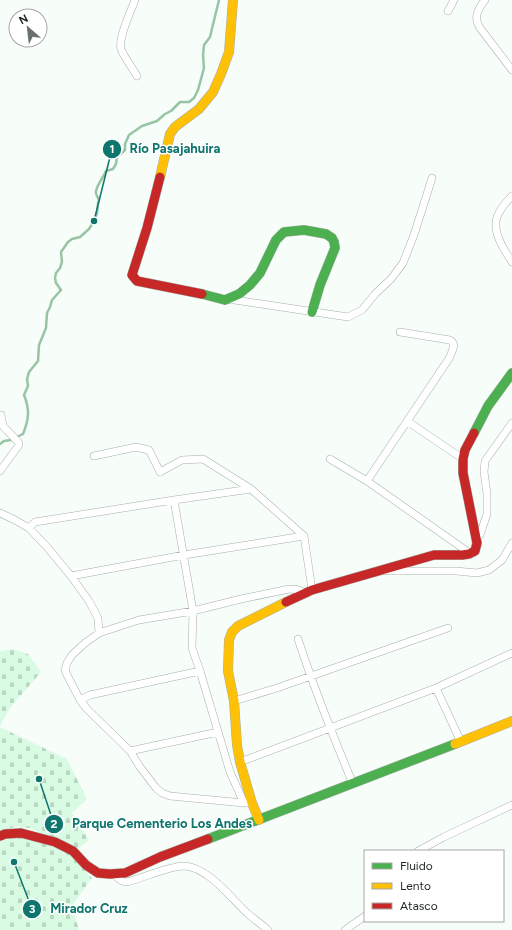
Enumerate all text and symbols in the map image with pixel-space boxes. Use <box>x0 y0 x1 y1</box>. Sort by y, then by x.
north arrow <box>8 8 48 48</box>
text: N <box>17 12 30 27</box>
callout: Río Pasajahuira <box>102 136 229 161</box>
text: Río Pasajahuira <box>130 141 220 156</box>
text: 1 <box>109 142 115 156</box>
callout: Parque Cementerio Los Andes <box>44 811 260 836</box>
text: Parque Cementerio Los Andes <box>72 816 252 831</box>
text: 2 <box>51 817 58 831</box>
legend <box>364 850 504 922</box>
text: Fluido <box>400 859 433 873</box>
text: Lento <box>400 879 431 893</box>
callout: Mirador Cruz <box>22 896 136 921</box>
text: Atasco <box>400 899 438 913</box>
text: Mirador Cruz <box>50 901 128 916</box>
text: 3 <box>29 902 36 916</box>

